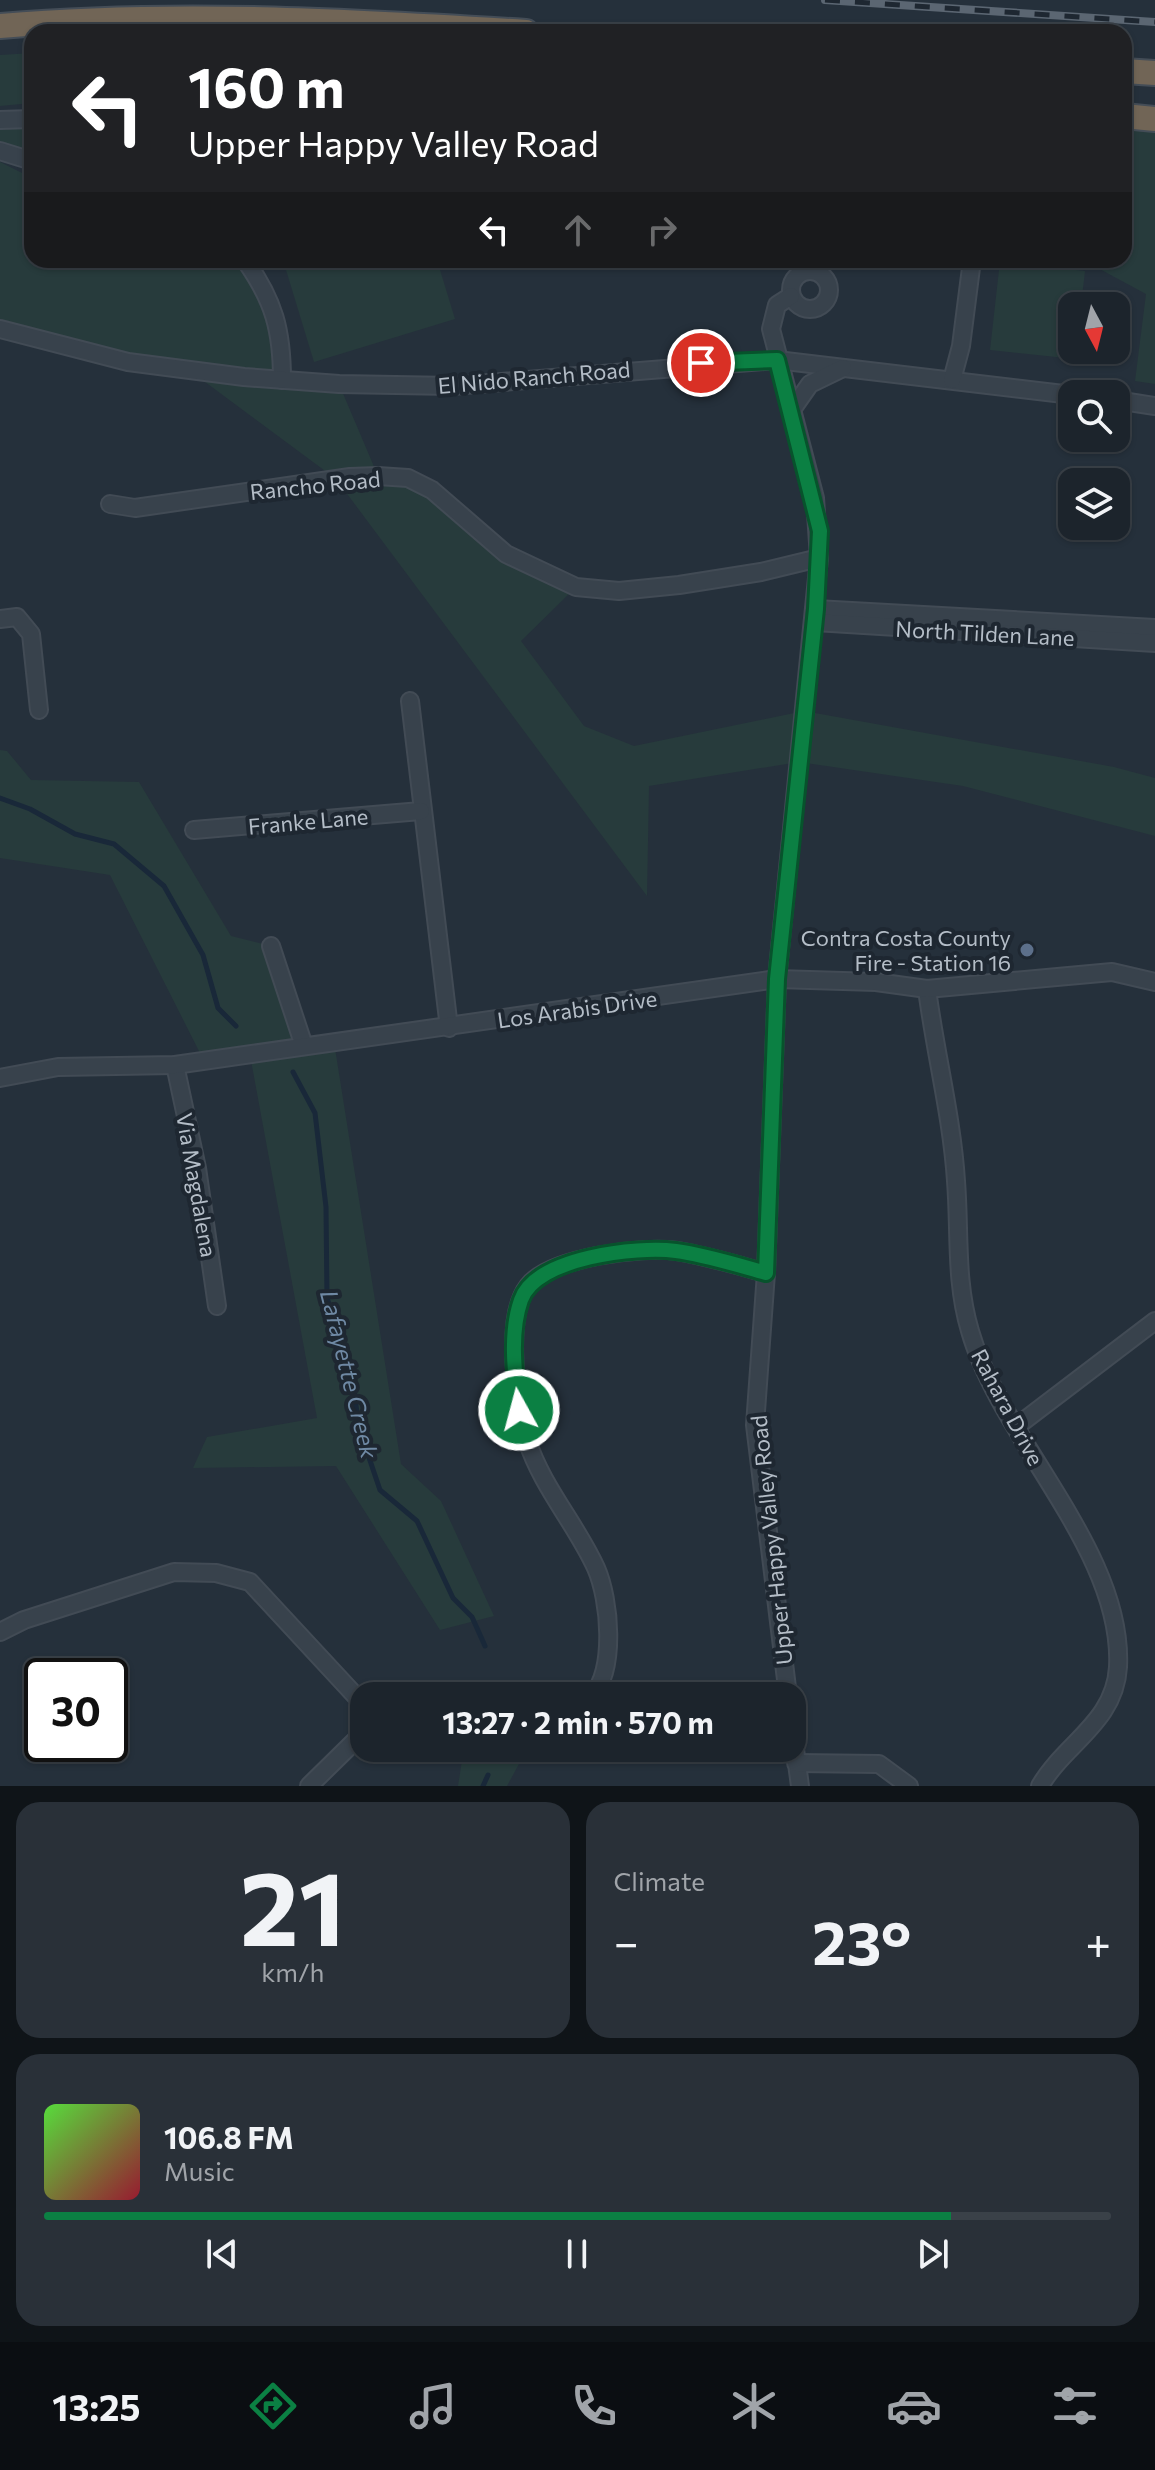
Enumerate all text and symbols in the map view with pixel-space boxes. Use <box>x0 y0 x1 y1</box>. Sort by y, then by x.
text: 160 m <box>188 51 345 120</box>
icon: left <box>56 56 160 160</box>
text: Upper Happy Valley Road <box>188 120 599 164</box>
icon: left <box>472 208 516 252</box>
icon: ahead <box>556 208 600 252</box>
icon: right <box>640 208 684 252</box>
north arrow <box>1058 292 1130 364</box>
map controls <box>1058 292 1130 540</box>
pin <box>667 329 735 397</box>
icon: arrive <box>679 341 723 385</box>
street label: El Nido Ranch Road <box>437 355 631 399</box>
button: search <box>1058 380 1130 452</box>
street label: Rancho Road <box>248 465 382 505</box>
button: layers <box>1058 468 1130 540</box>
street label: North Tilden Lane <box>895 615 1075 651</box>
street label: Franke Lane <box>247 802 369 840</box>
place label: Contra Costa County Fire - Station 16 <box>801 924 1011 976</box>
marker: Contra Costa County Fire - Station 16 <box>1018 941 1036 959</box>
street label: Los Arabis Drive <box>495 984 659 1034</box>
street label: Via Magdalena <box>171 1111 223 1259</box>
water label: Lafayette Creek <box>315 1287 385 1462</box>
street label: Rahara Drive <box>966 1344 1050 1470</box>
position arrow <box>477 1368 561 1452</box>
street label: Upper Happy Valley Road <box>744 1414 798 1666</box>
speed limit sign: 30 <box>24 1658 128 1762</box>
text: 13:27 · 2 min · 570 m <box>442 1703 714 1740</box>
text: 21 <box>240 1840 346 1967</box>
text: Climate <box>614 1865 705 1896</box>
text: 23° <box>812 1904 911 1977</box>
text: − <box>614 1914 639 1968</box>
text: + <box>1085 1914 1111 1968</box>
text: km/h <box>261 1956 324 1987</box>
text: 106.8 FM <box>164 2118 294 2155</box>
text: Music <box>164 2155 235 2186</box>
icon: previous <box>200 2232 244 2276</box>
icon: pause <box>555 2232 599 2276</box>
icon: next <box>911 2232 955 2276</box>
icon: directions <box>245 2378 301 2434</box>
icon: music <box>405 2378 461 2434</box>
icon: phone <box>566 2378 622 2434</box>
icon: climate <box>726 2378 782 2434</box>
icon: car <box>886 2378 942 2434</box>
icon: filters <box>1047 2378 1103 2434</box>
text: 13:25 <box>52 2384 140 2428</box>

